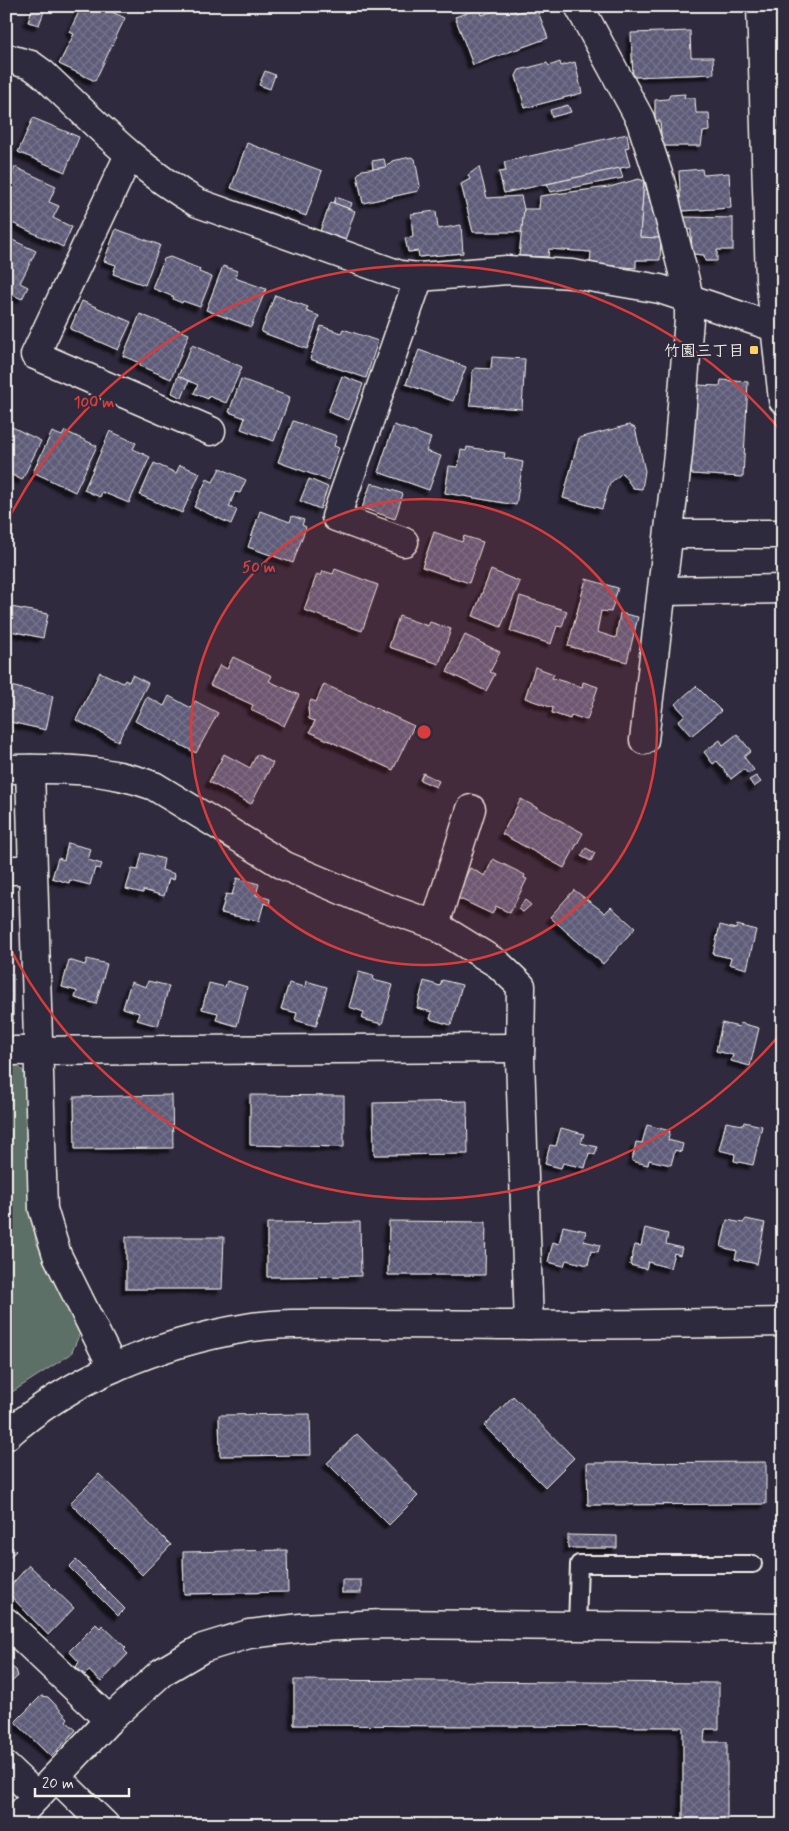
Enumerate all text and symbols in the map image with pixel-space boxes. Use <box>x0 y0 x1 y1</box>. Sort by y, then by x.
place label: 竹園三丁目 <box>664 341 744 362</box>
marker: 竹園三丁目 <box>748 344 760 356</box>
text: 100 m <box>74 393 114 413</box>
text: 50 m <box>242 558 276 578</box>
centre of rings <box>415 723 433 741</box>
scale bar <box>35 1766 129 1798</box>
text: 20 m <box>42 1774 74 1794</box>

